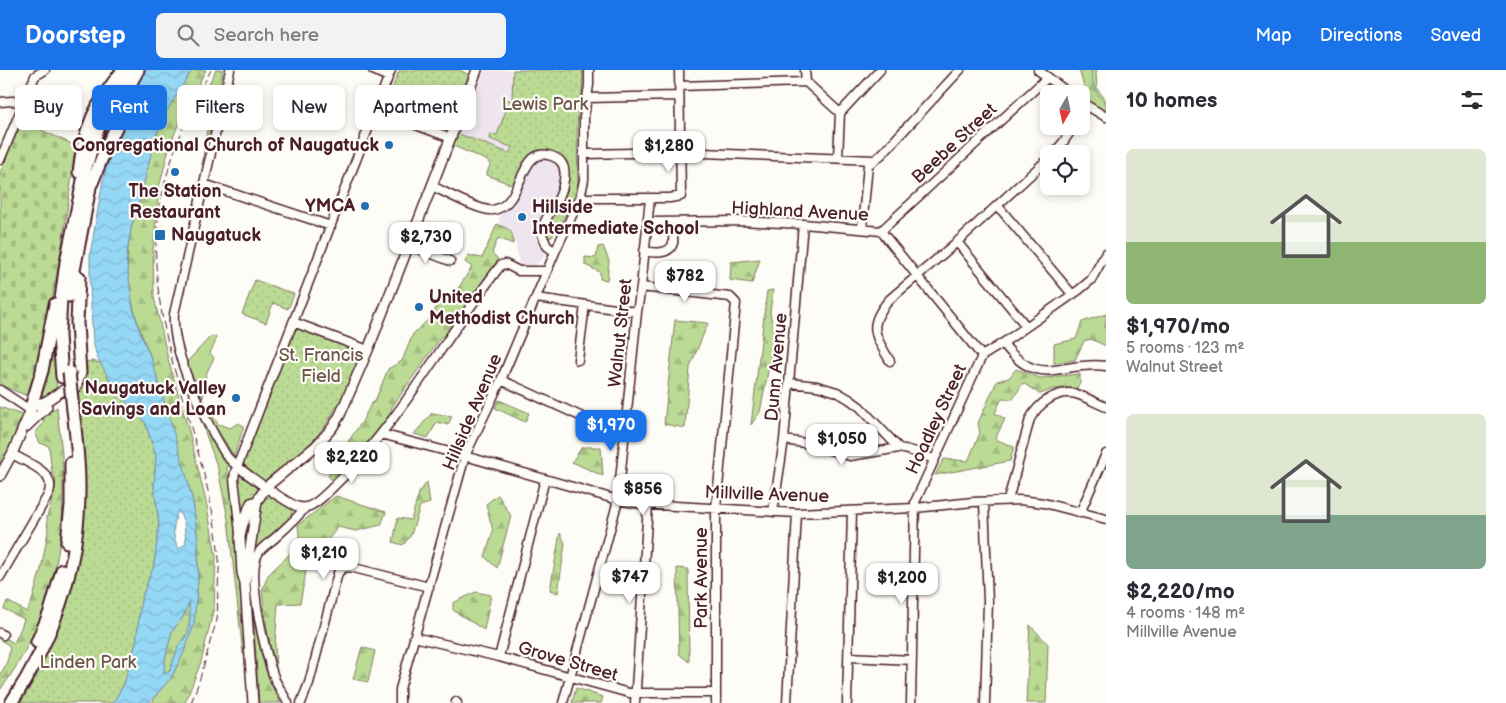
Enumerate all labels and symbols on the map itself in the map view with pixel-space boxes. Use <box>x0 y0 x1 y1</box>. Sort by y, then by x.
north arrow <box>1040 85 1090 135</box>
park label: Lewis Park <box>502 94 589 115</box>
street label: Beebe Street <box>908 98 1001 188</box>
pin: $1,280 <box>628 131 710 173</box>
place label: Congregational Church of Naugatuck <box>72 135 380 156</box>
marker: Congregational Church of Naugatuck <box>383 139 395 151</box>
marker: The Station Restaurant <box>169 166 181 178</box>
place label: The Station Restaurant <box>128 181 222 223</box>
place label: YMCA <box>305 196 356 217</box>
place label: Hillside Intermediate School <box>532 197 699 239</box>
street label: Highland Avenue <box>731 197 870 226</box>
marker: YMCA <box>359 200 371 212</box>
marker: Hillside Intermediate School <box>516 211 528 223</box>
pin: $2,730 <box>385 222 467 264</box>
place label: Naugatuck <box>171 225 261 246</box>
marker: Naugatuck <box>153 228 167 242</box>
pin: $782 <box>655 260 715 303</box>
street label: Walnut Street <box>604 277 637 388</box>
place label: United Methodist Church <box>429 287 575 329</box>
marker: United Methodist Church <box>413 301 425 313</box>
street label: Dunn Avenue <box>761 312 792 422</box>
park label: St. Francis Field <box>279 345 363 387</box>
street label: Hillside Avenue <box>438 350 507 474</box>
street label: Hoadley Street <box>902 360 971 478</box>
place label: Naugatuck Valley Savings and Loan <box>81 378 227 420</box>
marker: Naugatuck Valley Savings and Loan <box>230 392 242 404</box>
pin: $1,970 <box>570 410 652 452</box>
pin: $1,050 <box>801 424 883 466</box>
pin: $2,220 <box>311 442 393 484</box>
pin: $856 <box>613 474 673 516</box>
street label: Millville Avenue <box>704 482 830 507</box>
street label: Park Avenue <box>691 527 712 629</box>
pin: $1,210 <box>283 538 365 580</box>
pin: $747 <box>600 562 660 604</box>
pin: $1,200 <box>861 562 943 605</box>
street label: Grove Street <box>516 637 621 686</box>
park label: Linden Park <box>40 652 137 673</box>

